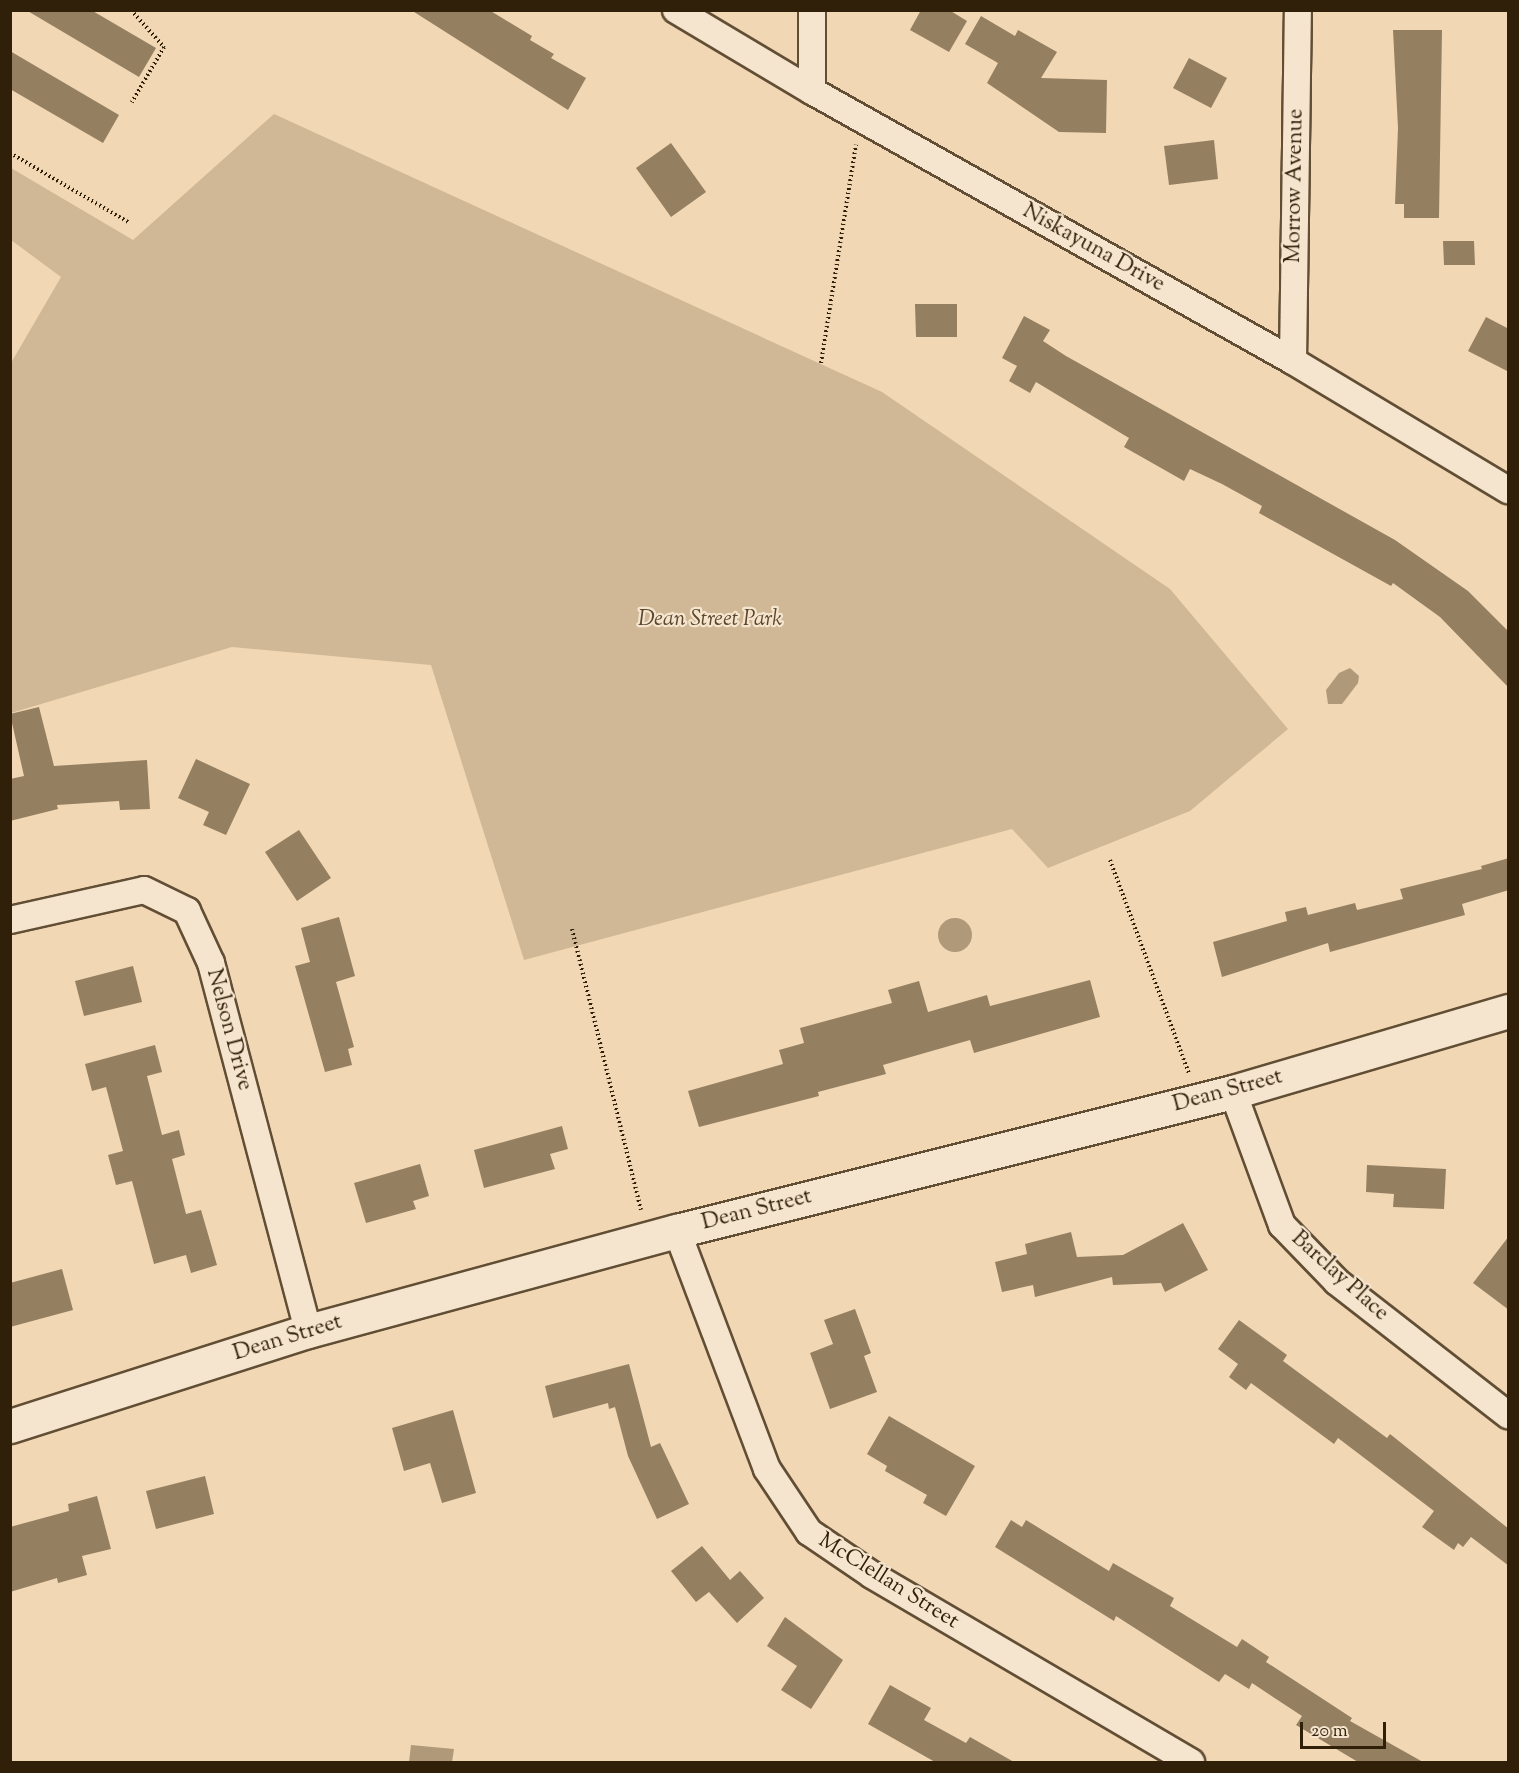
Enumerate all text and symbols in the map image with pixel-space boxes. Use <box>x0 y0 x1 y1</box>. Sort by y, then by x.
street label: Morrow Avenue <box>1281 109 1311 263</box>
street label: Niskayuna Drive <box>1017 199 1169 299</box>
park label: Dean Street Park <box>638 608 782 634</box>
street label: Nelson Drive <box>199 966 257 1094</box>
street label: Dean Street <box>1170 1065 1286 1119</box>
street label: Dean Street <box>699 1185 815 1237</box>
street label: Barclay Place <box>1285 1226 1393 1328</box>
street label: Dean Street <box>230 1310 346 1368</box>
street label: McClellan Street <box>813 1528 963 1636</box>
scale bar <box>1303 1710 1388 1748</box>
text: 20 m <box>1311 1719 1348 1745</box>

